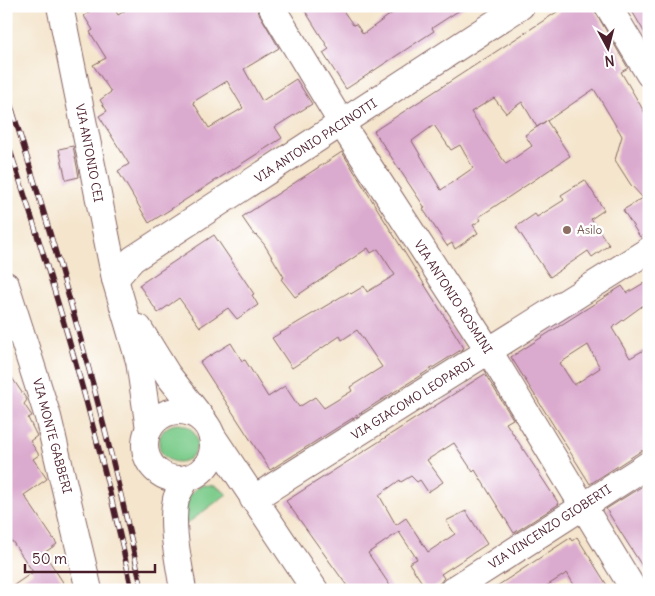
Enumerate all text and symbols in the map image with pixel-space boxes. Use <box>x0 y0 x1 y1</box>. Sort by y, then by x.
north arrow <box>582 22 632 72</box>
text: N <box>604 51 615 70</box>
street label: VIA ANTONIO PACINOTTI <box>252 95 380 186</box>
street label: VIA ANTONIO CEI <box>73 102 106 203</box>
place label: Asilo <box>577 222 603 237</box>
marker: Asilo <box>561 224 573 236</box>
street label: VIA ANTONIO ROSMINI <box>411 237 496 356</box>
street label: VIA GIACOMO LEOPARDI <box>348 355 477 443</box>
street label: VIA MONTE GABBERI <box>30 377 75 495</box>
street label: VIA VINCENZO GIOBERTI <box>486 481 614 572</box>
scale bar <box>25 541 155 573</box>
text: 50 m <box>32 549 67 568</box>

